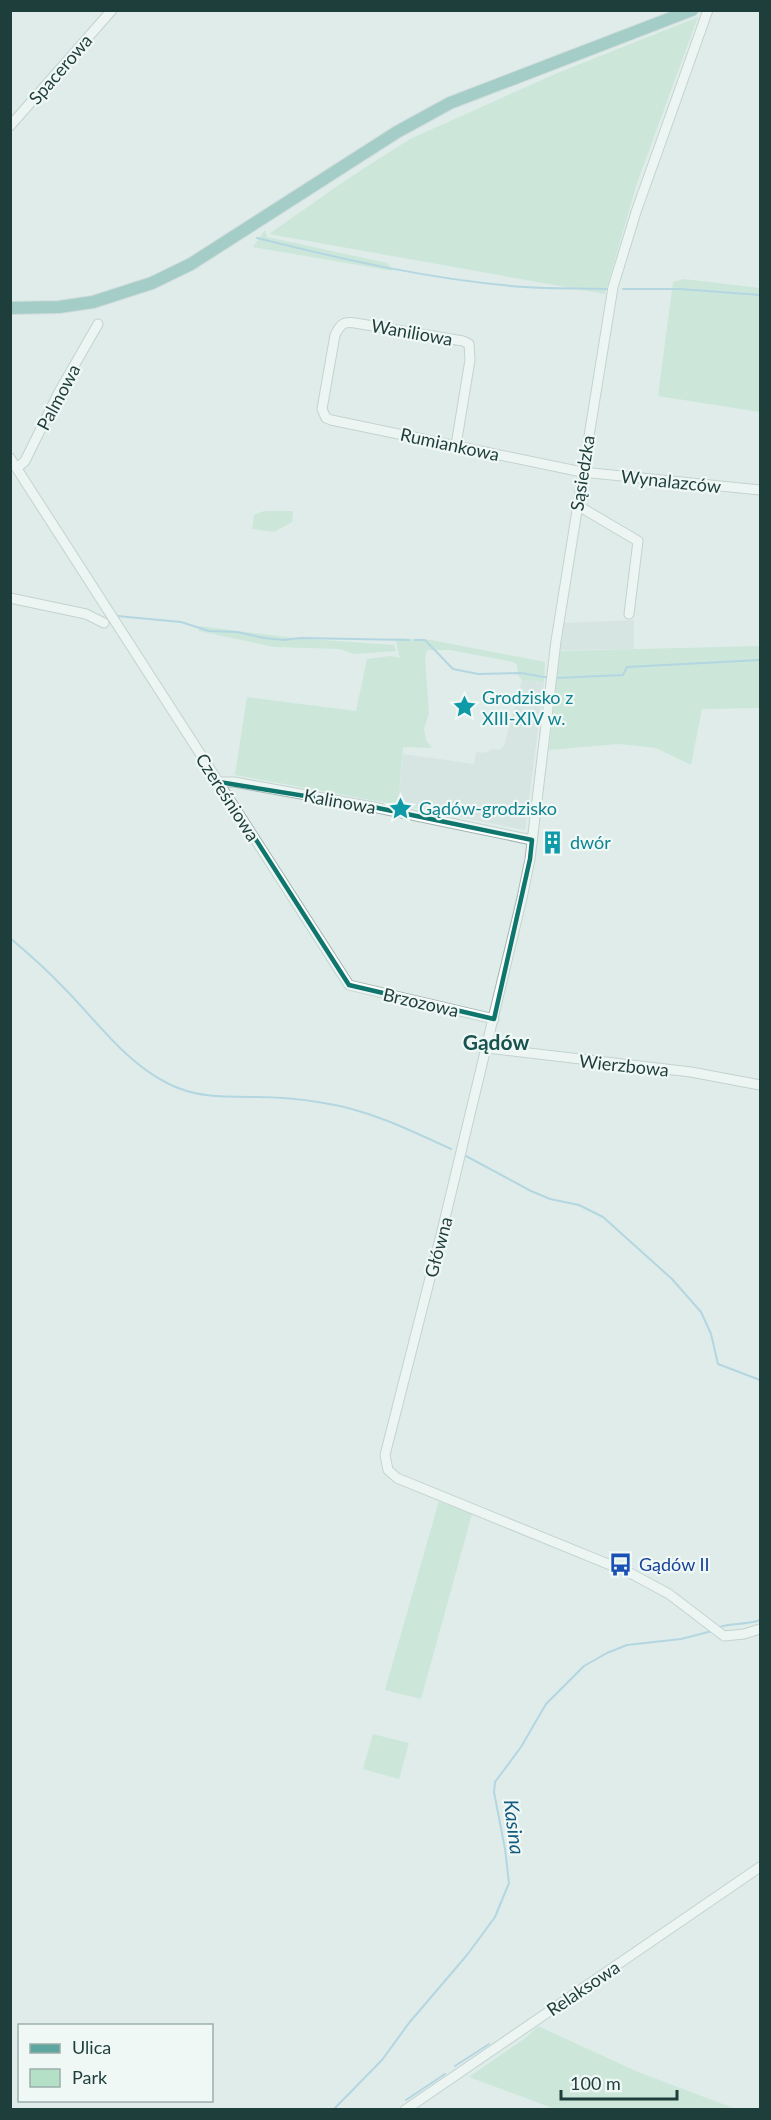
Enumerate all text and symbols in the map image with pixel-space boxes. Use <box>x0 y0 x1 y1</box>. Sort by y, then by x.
street label: Spacerowa <box>24 29 96 109</box>
street label: Waniliowa <box>369 314 455 350</box>
street label: Palmowa <box>31 360 85 434</box>
street label: Rumiankowa <box>398 423 502 465</box>
street label: Sąsiedzka <box>565 433 599 513</box>
street label: Wynalazców <box>620 465 722 497</box>
place label: Grodzisko z XIII-XIV w. <box>482 686 573 729</box>
place icon: Grodzisko z XIII-XIV w. <box>451 694 477 720</box>
street label: Czereśniowa <box>191 749 265 845</box>
street label: Kalinowa <box>302 784 378 818</box>
place icon: Gądów-grodzisko <box>388 795 414 821</box>
place label: Gądów-grodzisko <box>419 797 557 819</box>
building icon: dwór <box>539 829 565 855</box>
place label: dwór <box>570 831 611 853</box>
street label: Brzozowa <box>381 983 461 1021</box>
district label: Gądów <box>463 1029 529 1054</box>
street label: Wierzbowa <box>578 1049 670 1081</box>
street label: Główna <box>419 1214 457 1280</box>
bus stop icon: Gądów II <box>608 1551 634 1577</box>
place label: Gądów II <box>639 1553 710 1575</box>
water label: Kasina <box>500 1798 530 1856</box>
street label: Relaksowa <box>542 1956 624 2020</box>
legend <box>18 2024 213 2102</box>
text: Ulica <box>72 2036 111 2058</box>
scale bar <box>561 2063 676 2101</box>
text: Park <box>72 2066 108 2088</box>
text: 100 m <box>570 2072 621 2094</box>

